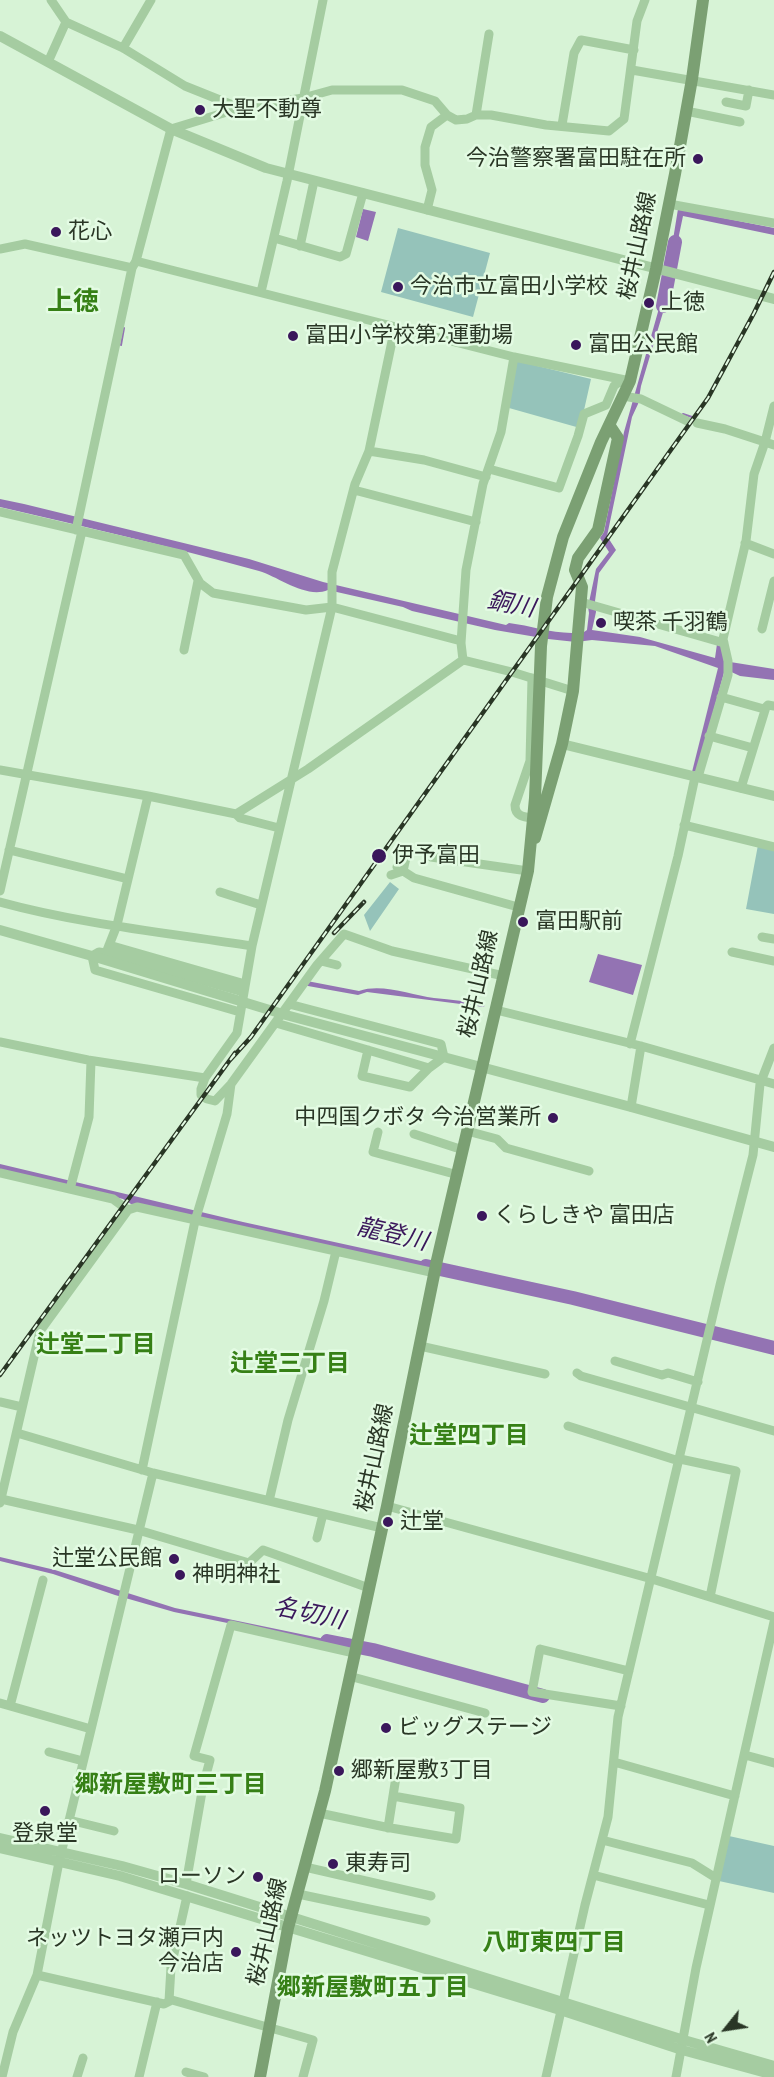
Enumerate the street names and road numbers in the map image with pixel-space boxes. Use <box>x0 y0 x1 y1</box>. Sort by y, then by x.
street label: 桜井山路線 <box>614 189 662 303</box>
street label: 桜井山路線 <box>454 927 504 1041</box>
street label: 桜井山路線 <box>351 1401 399 1515</box>
street label: 桜井山路線 <box>243 1875 293 1989</box>

